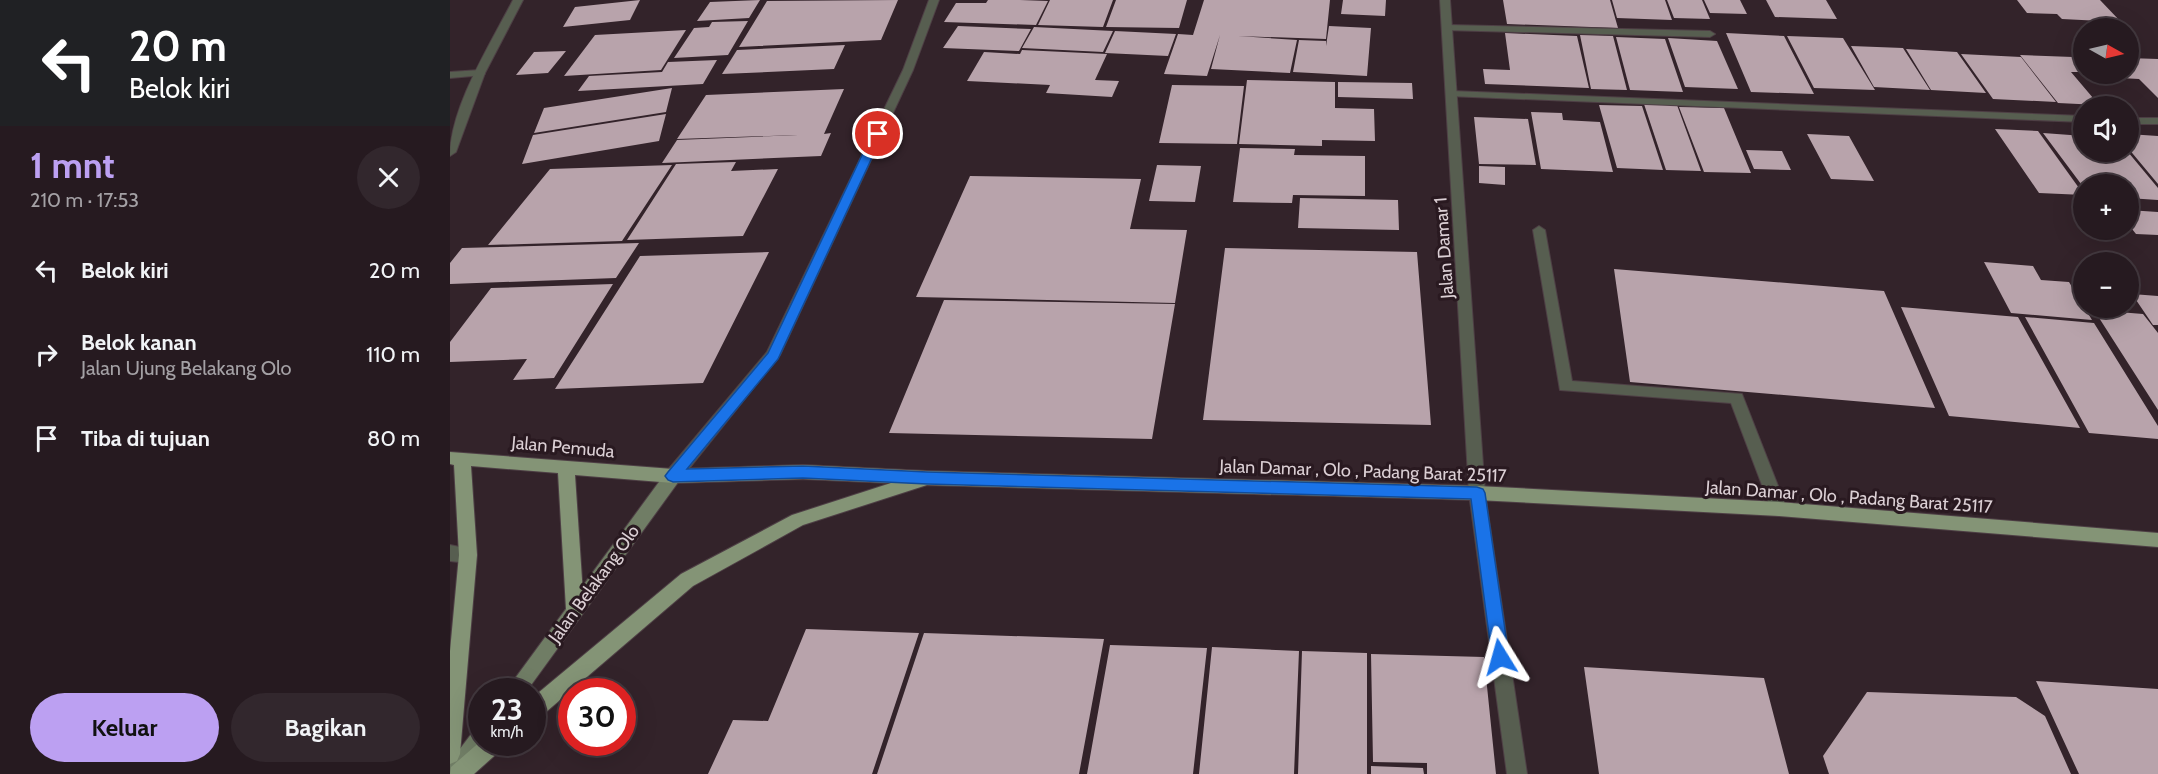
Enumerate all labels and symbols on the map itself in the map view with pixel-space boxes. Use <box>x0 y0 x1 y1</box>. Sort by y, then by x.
north arrow <box>2073 18 2139 84</box>
pin <box>852 108 903 159</box>
street label: Jalan Damar 1 <box>1429 197 1459 300</box>
street label: Jalan Pemuda <box>510 431 616 462</box>
street label: Jalan Damar , Olo , Padang Barat 25117 <box>1218 455 1507 487</box>
street label: Jalan Damar , Olo , Padang Barat 25117 <box>1704 476 1993 518</box>
street label: Jalan Belakang Olo <box>543 521 644 648</box>
position arrow <box>1468 625 1532 689</box>
speed limit sign: 30 <box>558 678 636 756</box>

